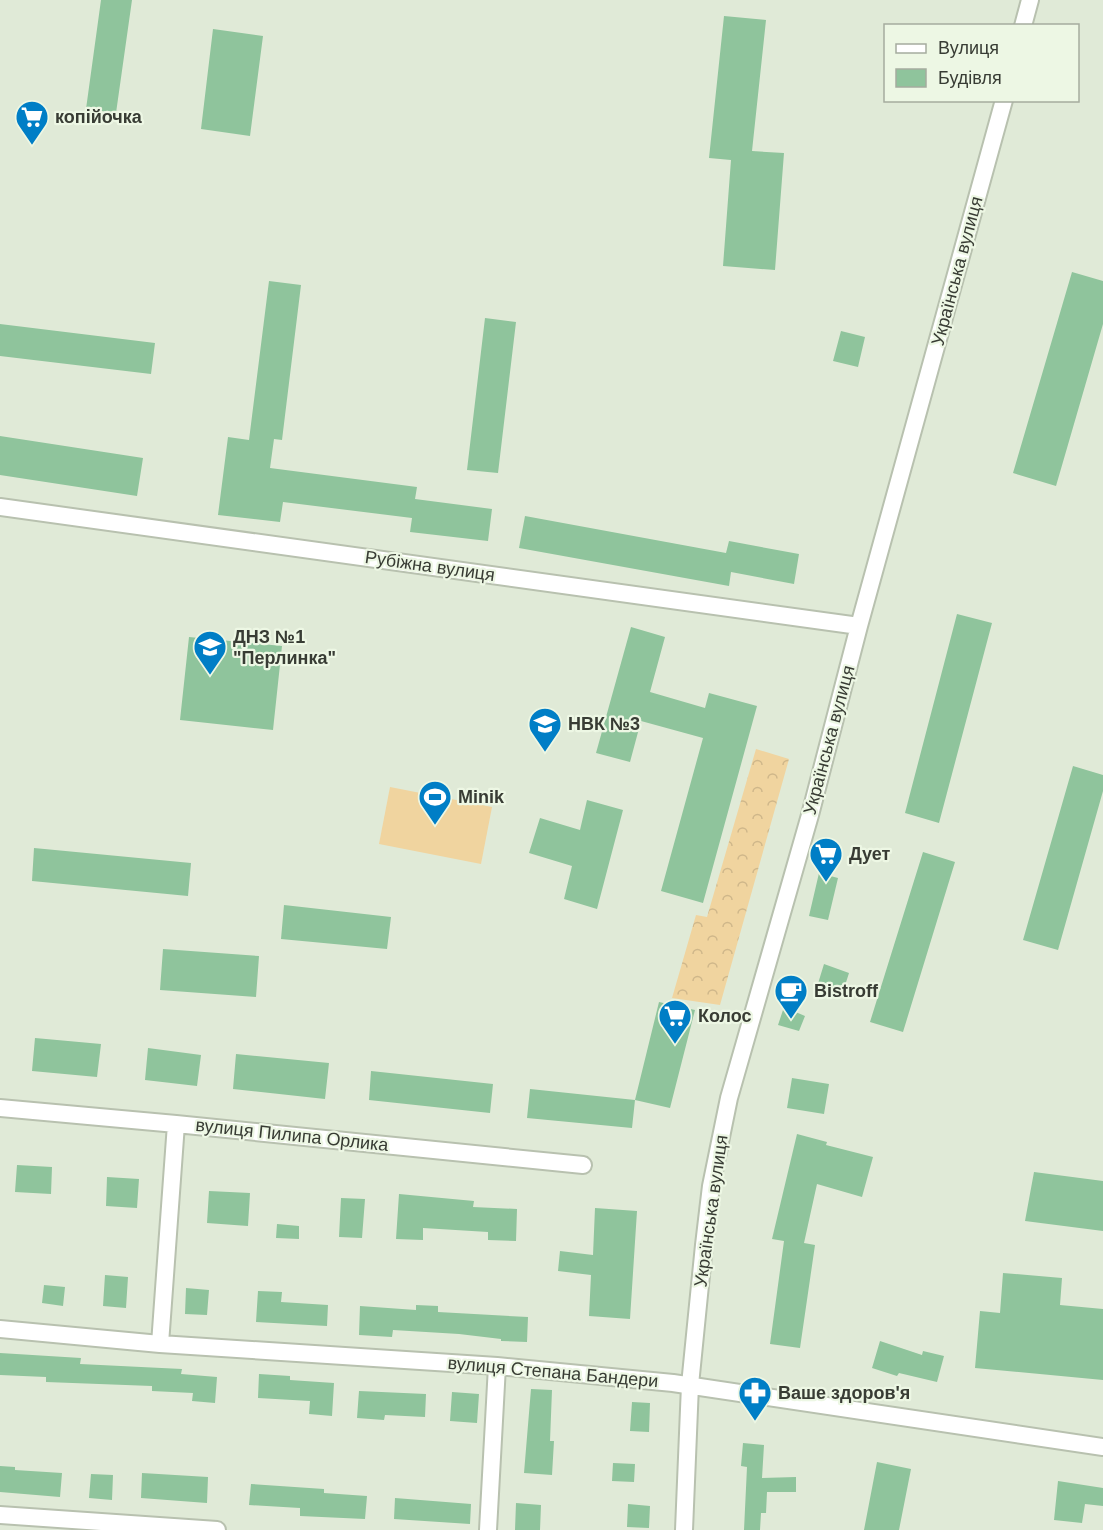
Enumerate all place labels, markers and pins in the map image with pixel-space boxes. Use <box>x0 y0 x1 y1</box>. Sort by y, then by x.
supermarket icon: копійочка <box>14 99 50 146</box>
place label: копійочка <box>55 107 143 127</box>
place label: ДНЗ №1 "Перлинка" <box>233 627 336 668</box>
school or university icon: ДНЗ №1 "Перлинка" <box>192 629 228 676</box>
school or university icon: НВК №3 <box>527 706 563 753</box>
place label: НВК №3 <box>568 714 640 734</box>
sports icon: Minik <box>417 779 453 826</box>
place label: Minik <box>458 787 505 807</box>
supermarket icon: Дует <box>808 836 844 883</box>
place label: Дует <box>849 844 891 864</box>
cafe icon: Bistroff <box>773 973 809 1020</box>
place label: Bistroff <box>814 981 879 1001</box>
supermarket icon: Колос <box>657 998 693 1045</box>
place label: Колос <box>698 1006 752 1026</box>
pharmacy icon: Ваше здоров'я <box>737 1375 773 1422</box>
place label: Ваше здоров'я <box>778 1383 910 1403</box>

